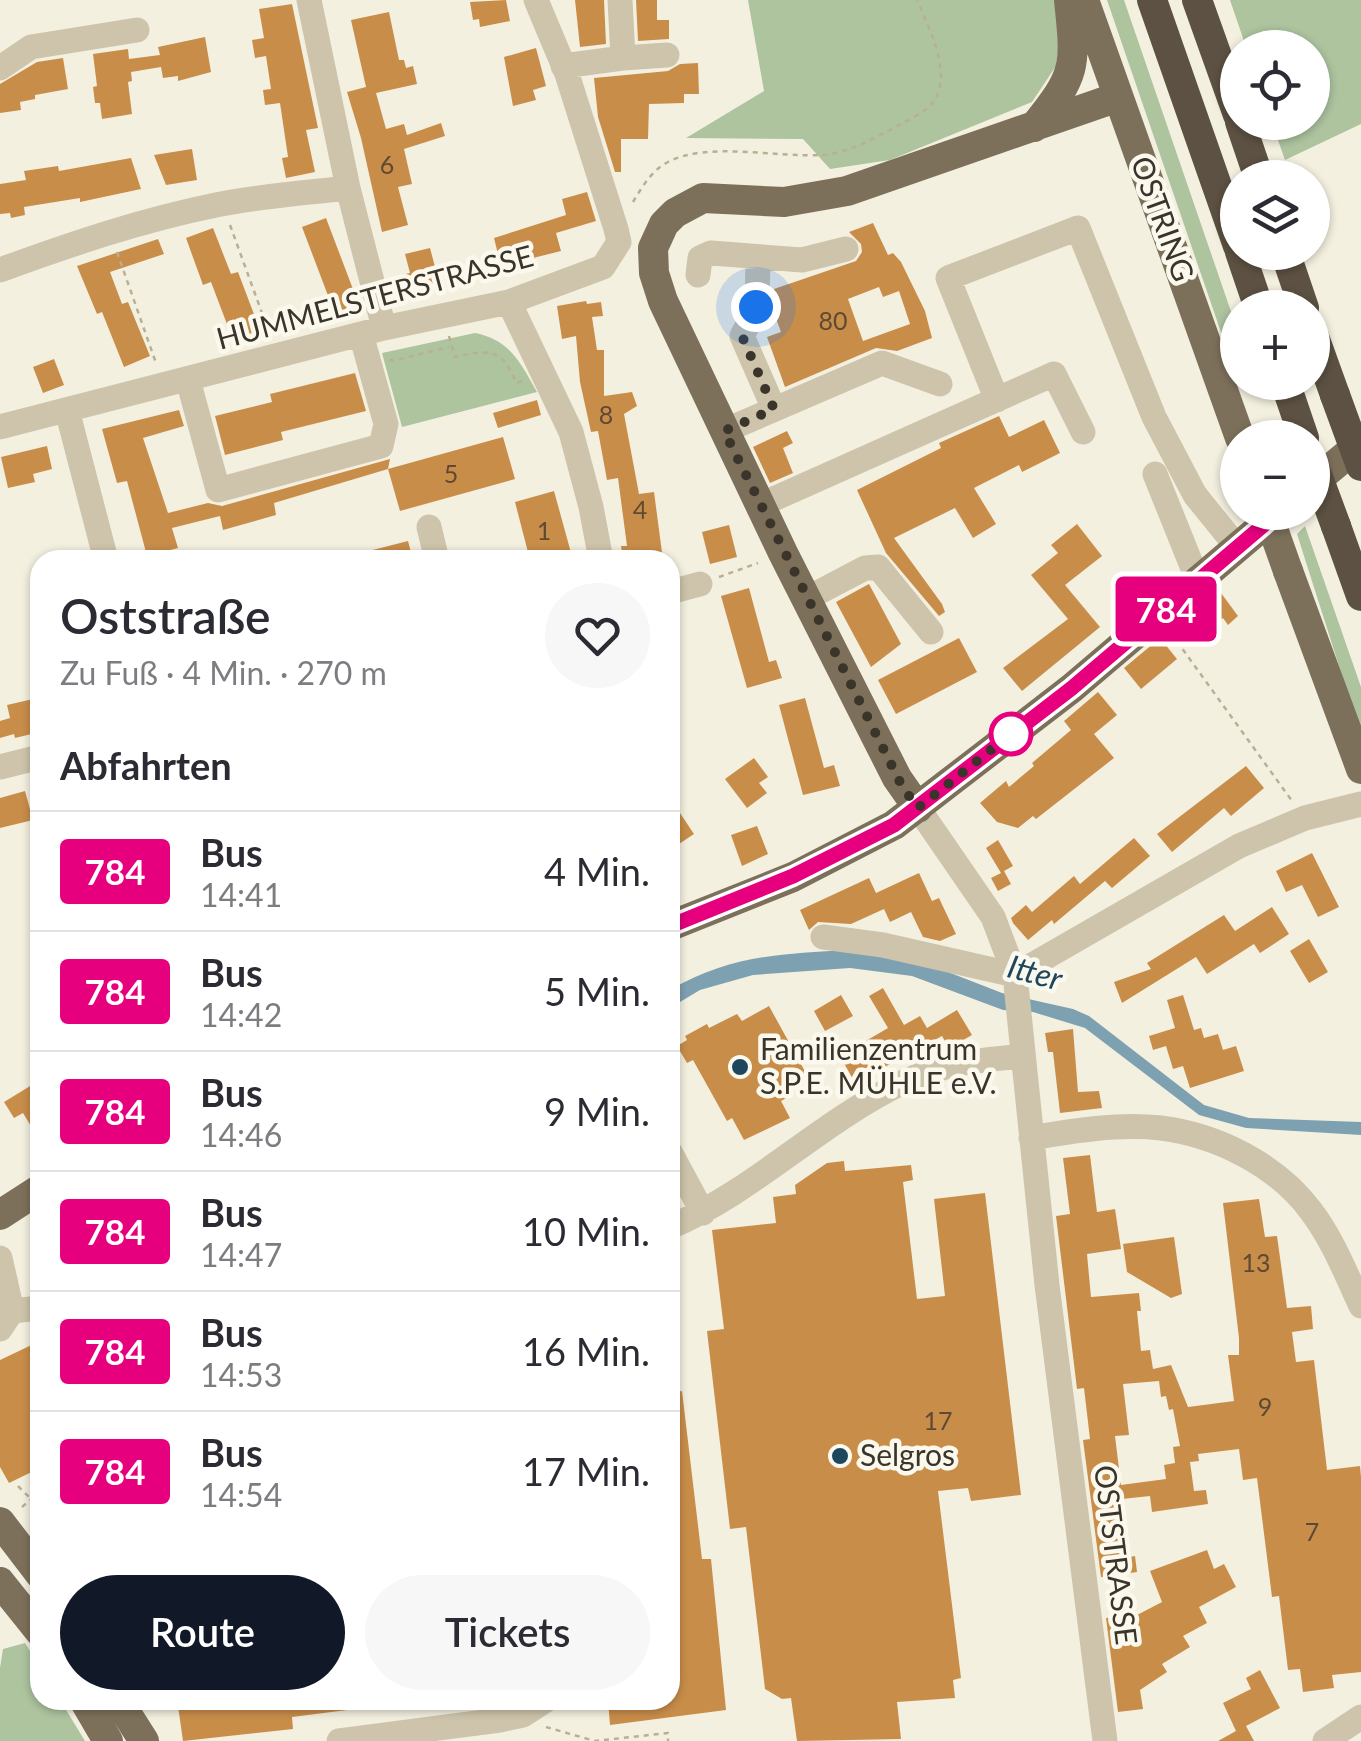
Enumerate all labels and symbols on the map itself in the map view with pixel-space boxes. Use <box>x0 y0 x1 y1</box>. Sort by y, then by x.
house number: 6 <box>380 149 394 179</box>
street label: OSTRING <box>1125 151 1203 286</box>
street label: HUMMELSTERSTRASSE <box>212 236 537 356</box>
your location <box>731 282 781 332</box>
house number: 80 <box>818 305 848 335</box>
house number: 8 <box>599 399 613 429</box>
house number: 5 <box>444 458 458 488</box>
house number: 4 <box>633 494 647 524</box>
house number: 1 <box>537 515 551 545</box>
line badge: 784 <box>1108 576 1224 642</box>
unlabelled marker <box>990 713 1032 755</box>
water label: Itter <box>1004 946 1068 998</box>
place label: Familienzentrum S.P.E. MÜHLE e.V. <box>760 1030 997 1100</box>
marker: Familienzentrum S.P.E. MÜHLE e.V. <box>729 1056 751 1078</box>
house number: 13 <box>1241 1247 1271 1277</box>
house number: 9 <box>1258 1391 1272 1421</box>
house number: 17 <box>923 1405 953 1435</box>
place label: Selgros <box>860 1436 955 1472</box>
marker: Selgros <box>829 1445 851 1467</box>
street label: OSTSTRASSE <box>1088 1463 1146 1647</box>
house number: 7 <box>1305 1516 1319 1546</box>

